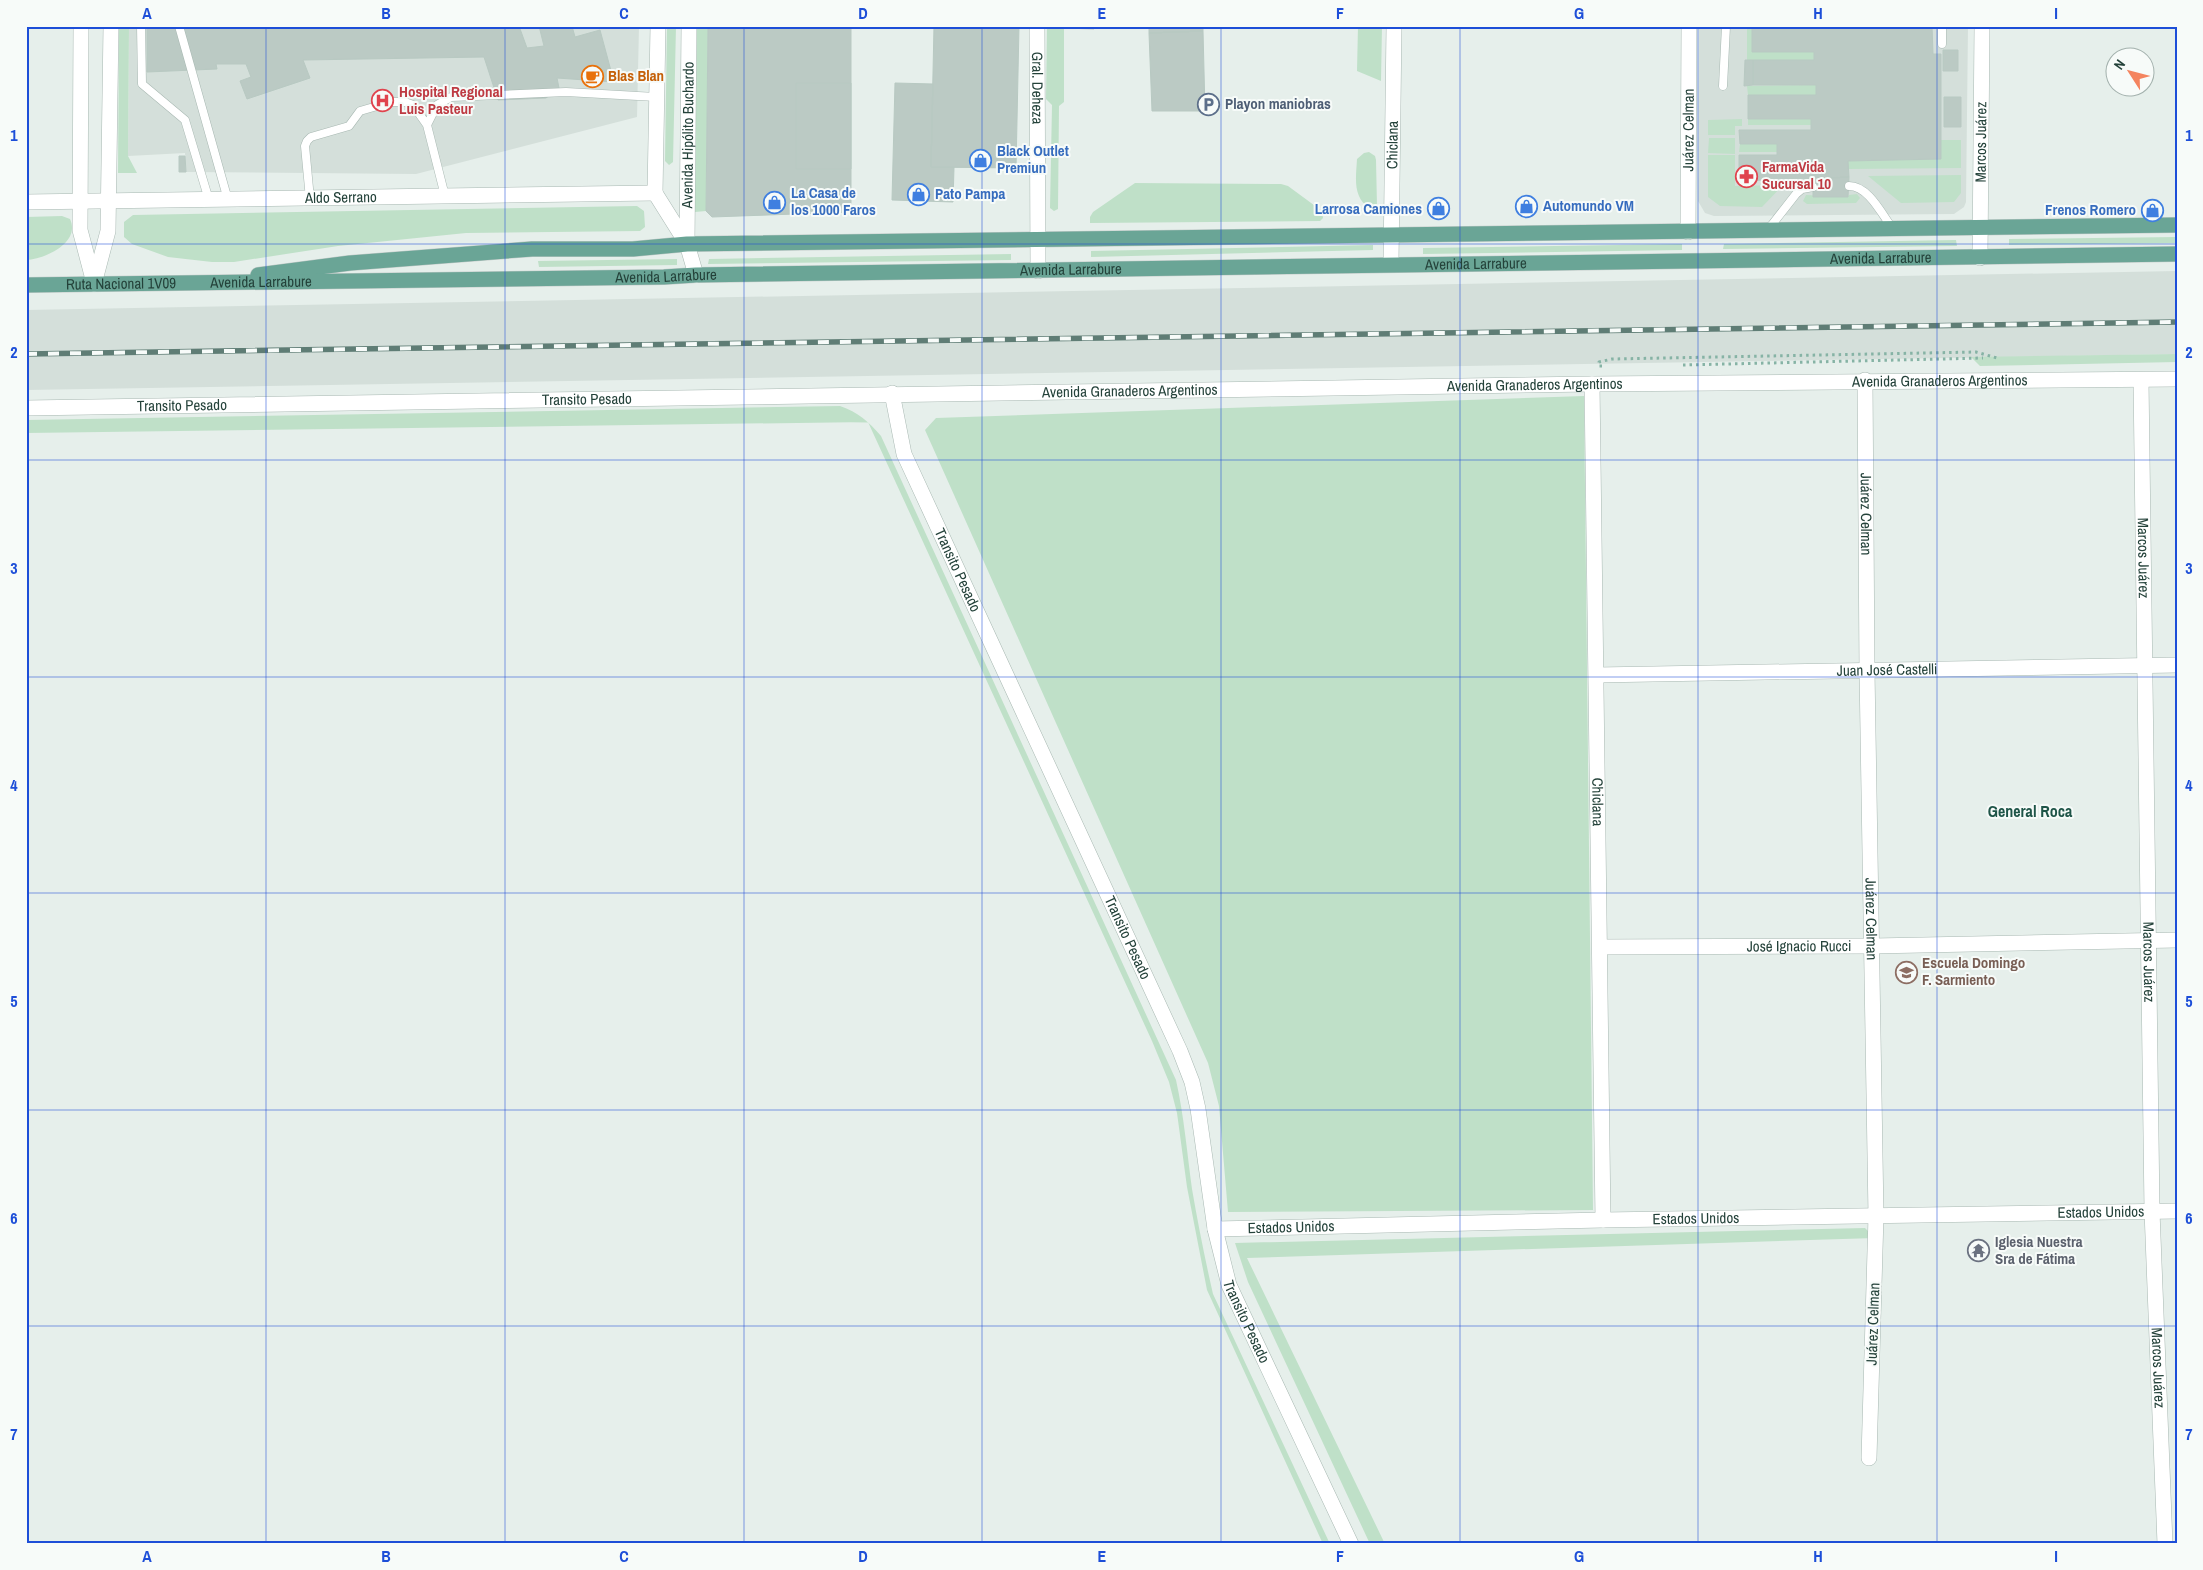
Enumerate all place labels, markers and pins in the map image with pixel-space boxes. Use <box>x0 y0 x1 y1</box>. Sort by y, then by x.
cafe icon: Blas Blan <box>580 64 604 88</box>
place label: Blas Blan <box>608 65 664 86</box>
place label: Hospital Regional Luis Pasteur <box>399 81 503 119</box>
hospital icon: Hospital Regional Luis Pasteur <box>371 89 395 113</box>
parking icon: Playon maniobras <box>1197 92 1221 116</box>
place label: Playon maniobras <box>1225 93 1331 114</box>
place label: Black Outlet Premiun <box>997 140 1069 178</box>
shop icon: Black Outlet Premiun <box>969 148 993 172</box>
place label: FarmaVida Sucursal 10 <box>1762 156 1831 194</box>
pharmacy icon: FarmaVida Sucursal 10 <box>1734 164 1758 188</box>
place label: La Casa de los 1000 Faros <box>791 182 876 220</box>
shop icon: Pato Pampa <box>907 182 931 206</box>
place label: Pato Pampa <box>935 183 1006 204</box>
shop icon: La Casa de los 1000 Faros <box>763 190 787 214</box>
shop icon: Automundo VM <box>1515 194 1539 218</box>
place label: Automundo VM <box>1543 195 1634 216</box>
shop icon: Larrosa Camiones <box>1426 197 1450 221</box>
place label: Larrosa Camiones <box>1315 198 1422 219</box>
shop icon: Frenos Romero <box>2140 198 2164 222</box>
place label: Frenos Romero <box>2045 199 2136 220</box>
place label: Escuela Domingo F. Sarmiento <box>1922 952 2025 990</box>
school or university icon: Escuela Domingo F. Sarmiento <box>1894 960 1918 984</box>
place label: Iglesia Nuestra Sra de Fátima <box>1995 1231 2083 1269</box>
temple icon: Iglesia Nuestra Sra de Fátima <box>1967 1239 1991 1263</box>

